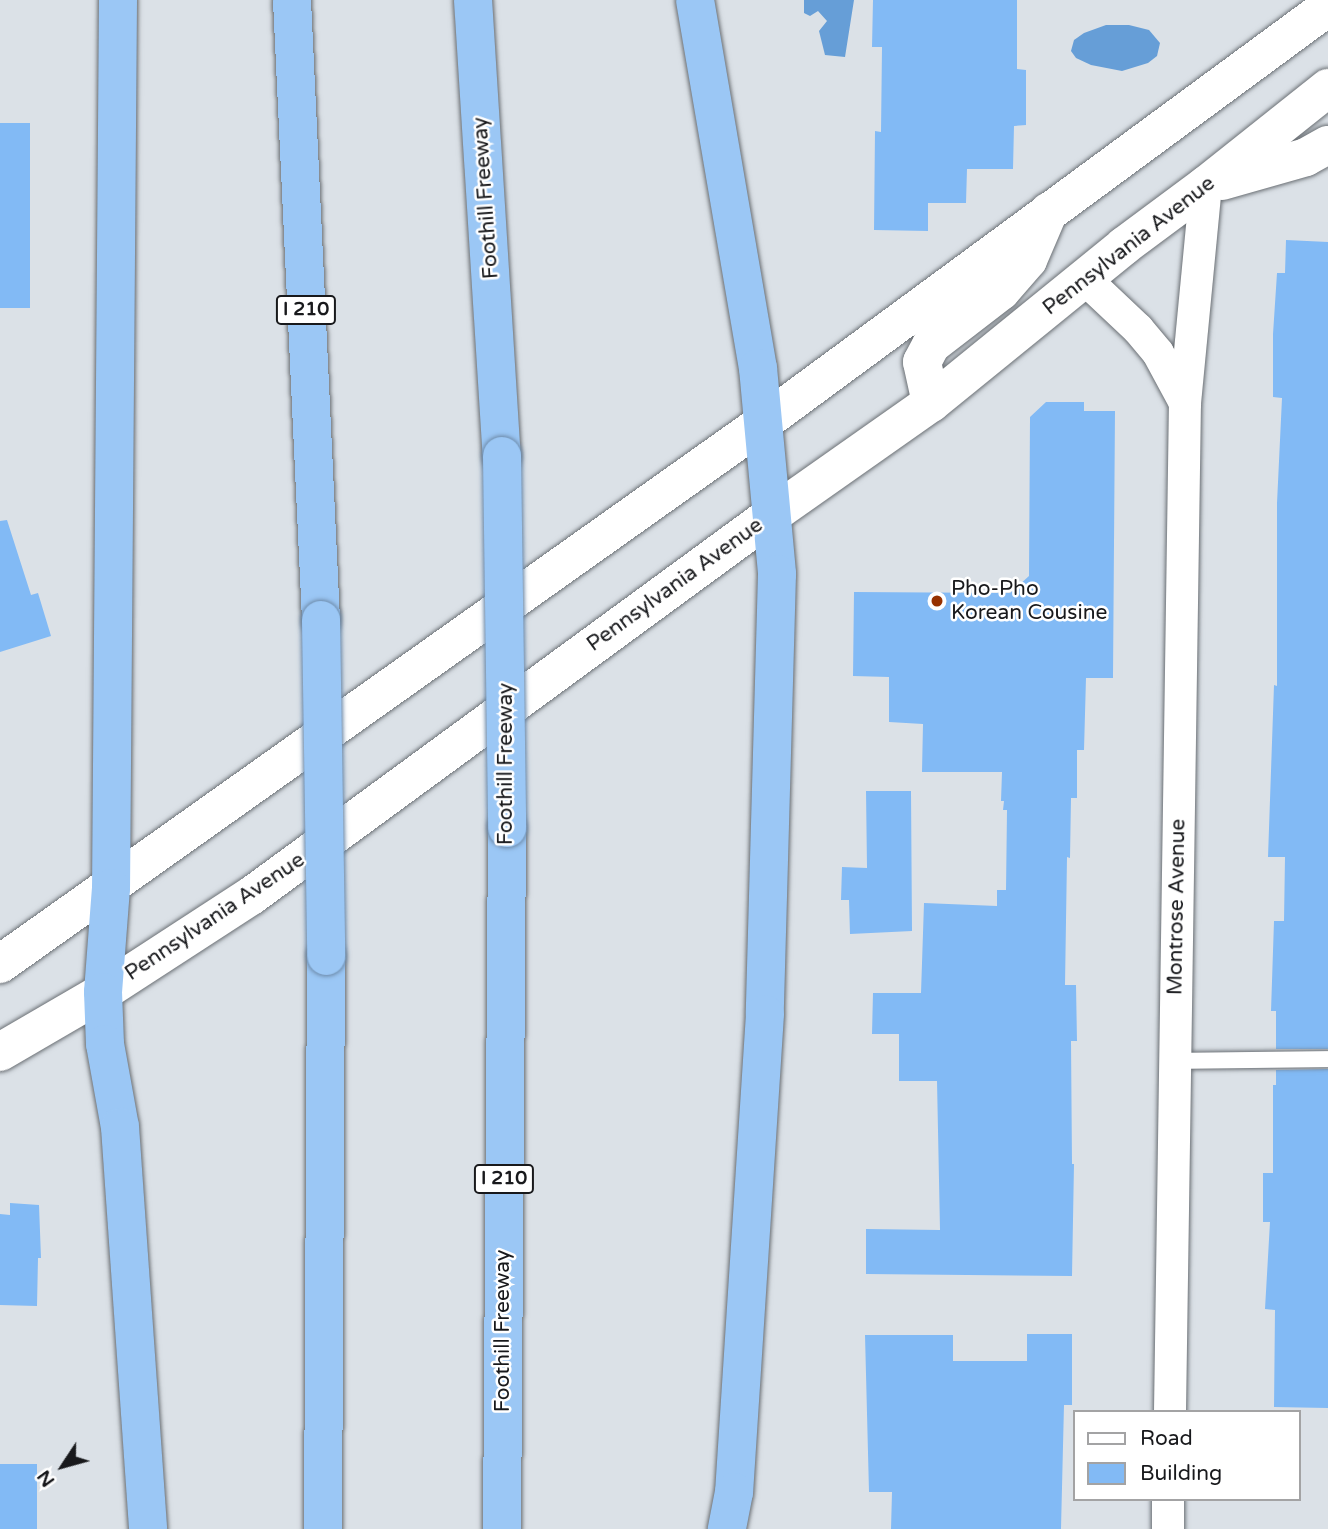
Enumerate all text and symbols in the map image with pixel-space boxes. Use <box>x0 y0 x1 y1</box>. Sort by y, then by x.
street label: Foothill Freeway <box>468 116 504 280</box>
street label: Pennsylvania Avenue <box>1038 171 1220 321</box>
road number: I 210 <box>274 294 338 326</box>
street label: Pennsylvania Avenue <box>582 513 768 657</box>
place label: Pho-Pho Korean Cousine <box>951 576 1107 626</box>
marker: Pho-Pho Korean Cousine <box>929 593 945 609</box>
street label: Foothill Freeway <box>493 683 519 845</box>
street label: Montrose Avenue <box>1163 819 1191 995</box>
street label: Pennsylvania Avenue <box>120 848 310 986</box>
road number: I 210 <box>472 1163 536 1194</box>
street label: Foothill Freeway <box>490 1250 516 1412</box>
legend <box>1072 1410 1300 1501</box>
text: Road <box>1140 1426 1193 1451</box>
north arrow <box>28 1431 98 1501</box>
text: Building <box>1140 1461 1222 1486</box>
text: N <box>33 1466 59 1491</box>

